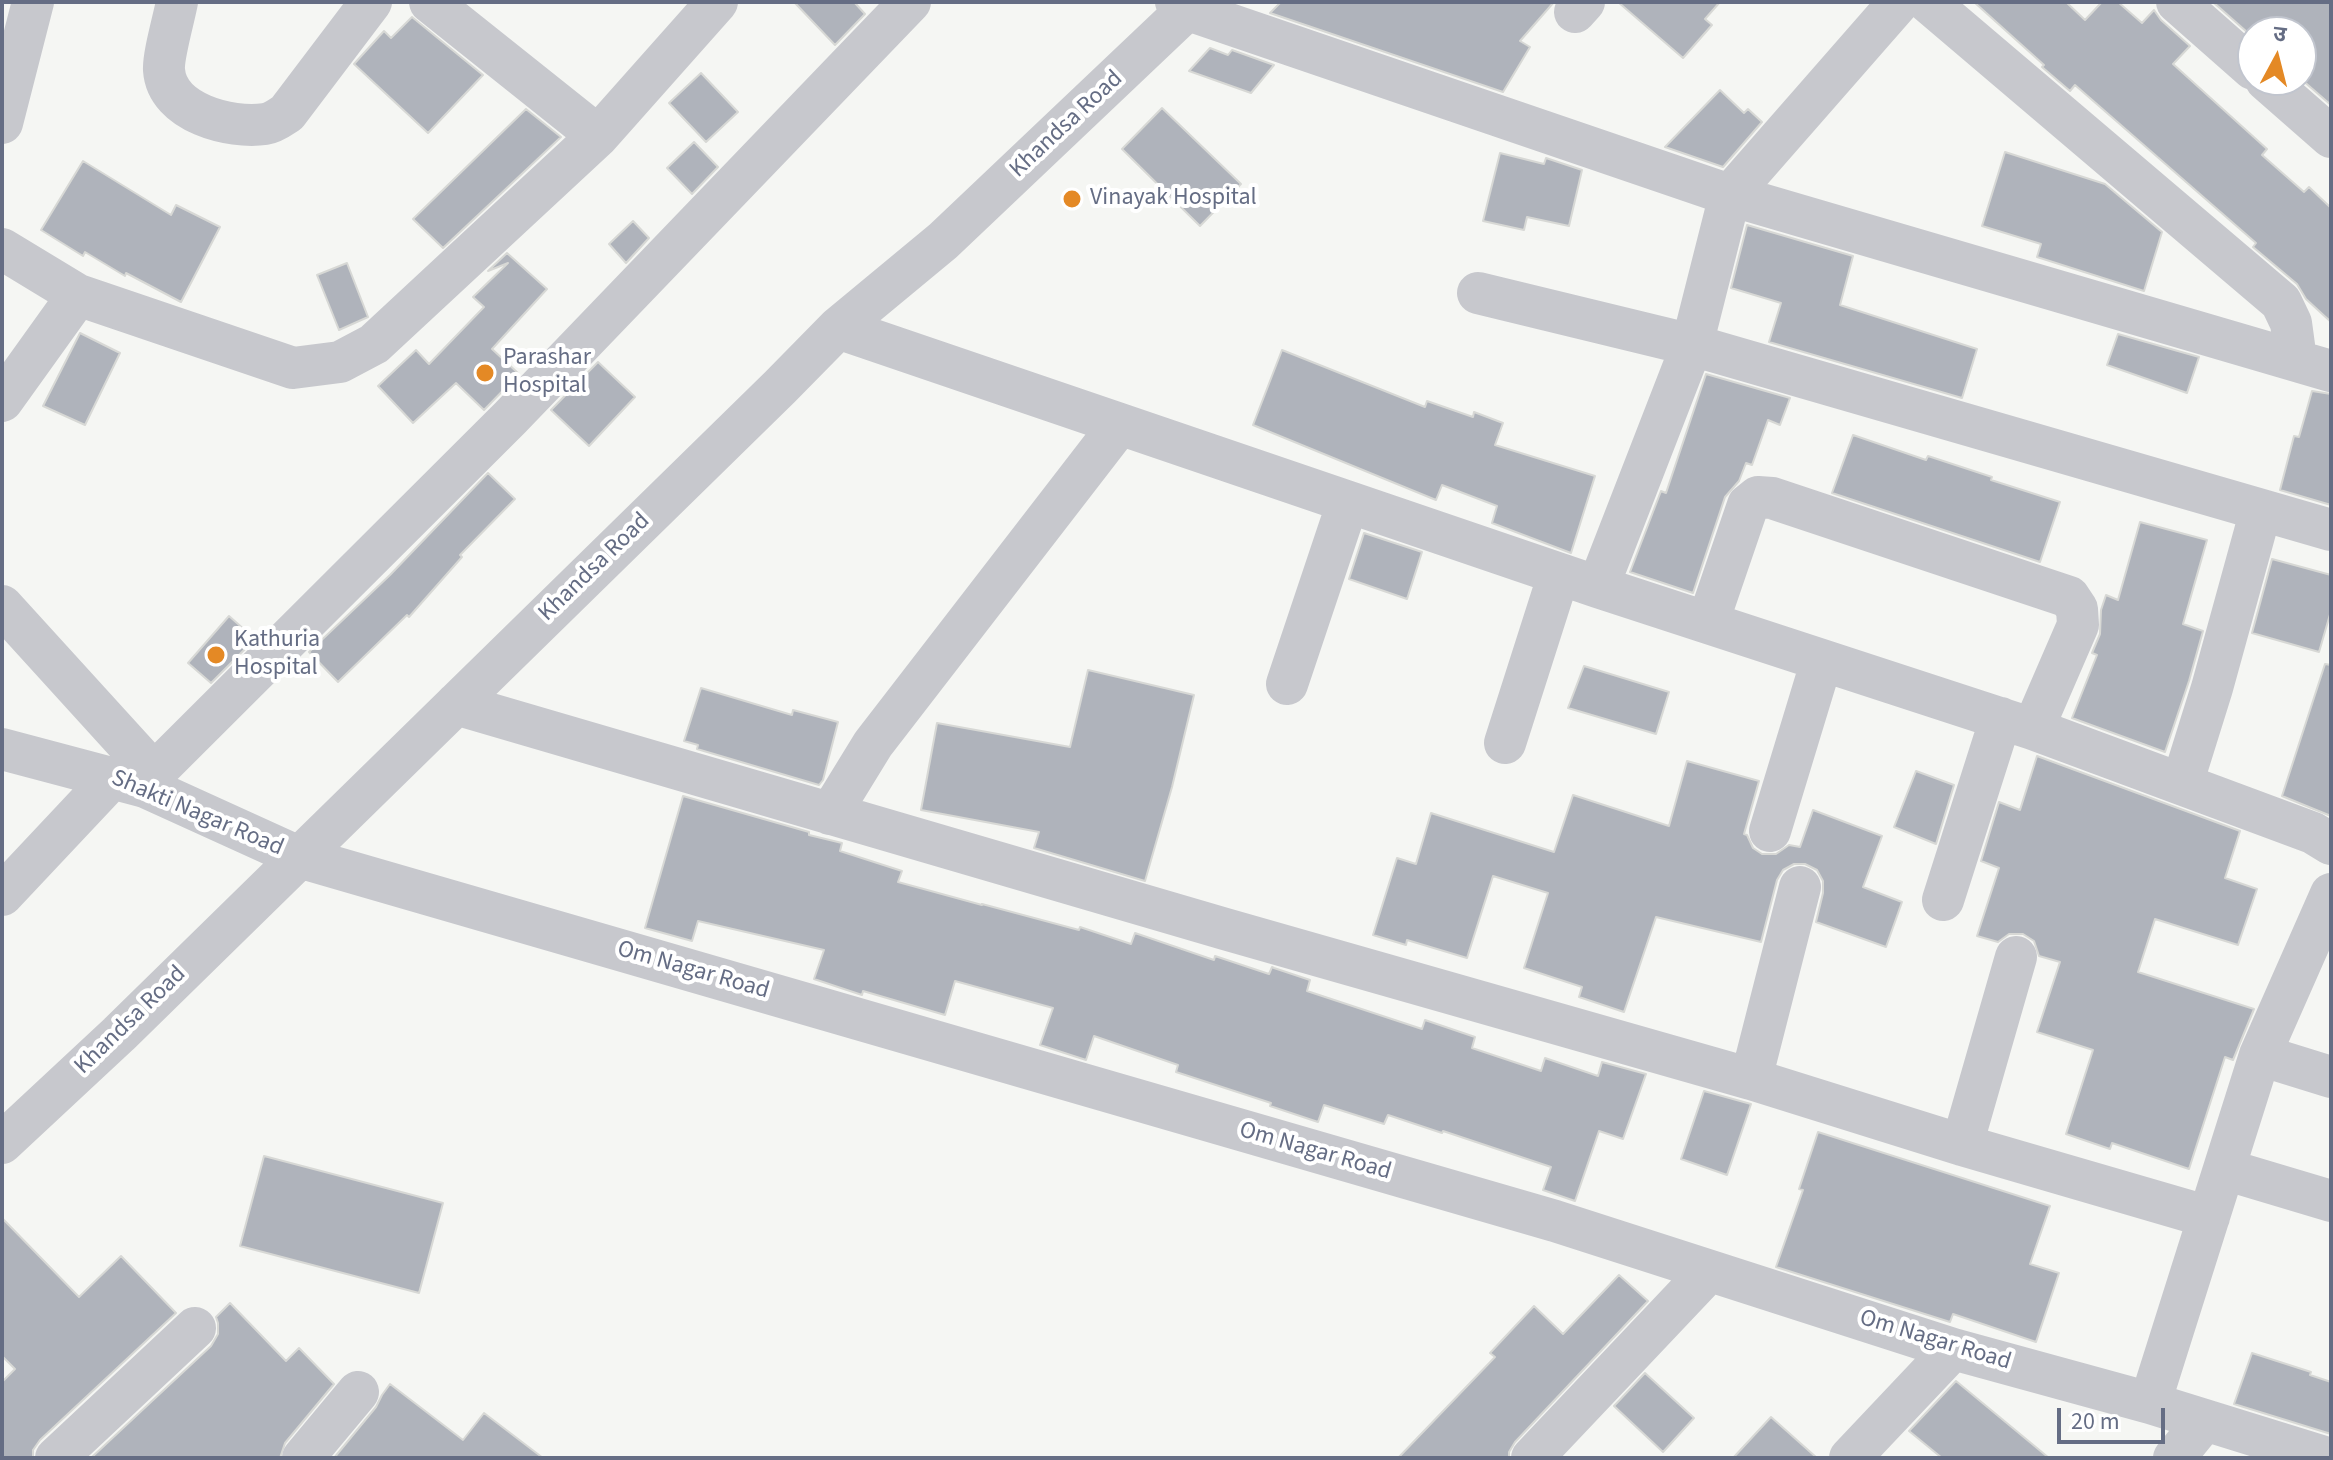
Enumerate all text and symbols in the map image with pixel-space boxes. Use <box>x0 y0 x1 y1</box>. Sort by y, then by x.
north arrow <box>2237 16 2317 96</box>
text: उ <box>2271 17 2288 51</box>
street label: Khandsa Road <box>1005 65 1129 185</box>
place label: Vinayak Hospital <box>1090 185 1257 213</box>
marker: Vinayak Hospital <box>1061 188 1083 210</box>
place label: Parashar Hospital <box>503 345 591 401</box>
marker: Parashar Hospital <box>474 362 496 384</box>
street label: Khandsa Road <box>533 508 657 628</box>
place label: Kathuria Hospital <box>234 627 320 683</box>
marker: Kathuria Hospital <box>205 644 227 666</box>
street label: Shakti Nagar Road <box>107 765 287 863</box>
street label: Om Nagar Road <box>614 936 772 1006</box>
street label: Khandsa Road <box>69 961 193 1081</box>
street label: Om Nagar Road <box>1236 1117 1394 1187</box>
street label: Om Nagar Road <box>1856 1304 2014 1378</box>
scale bar <box>2061 1392 2169 1442</box>
text: 20 m <box>2071 1404 2120 1439</box>

